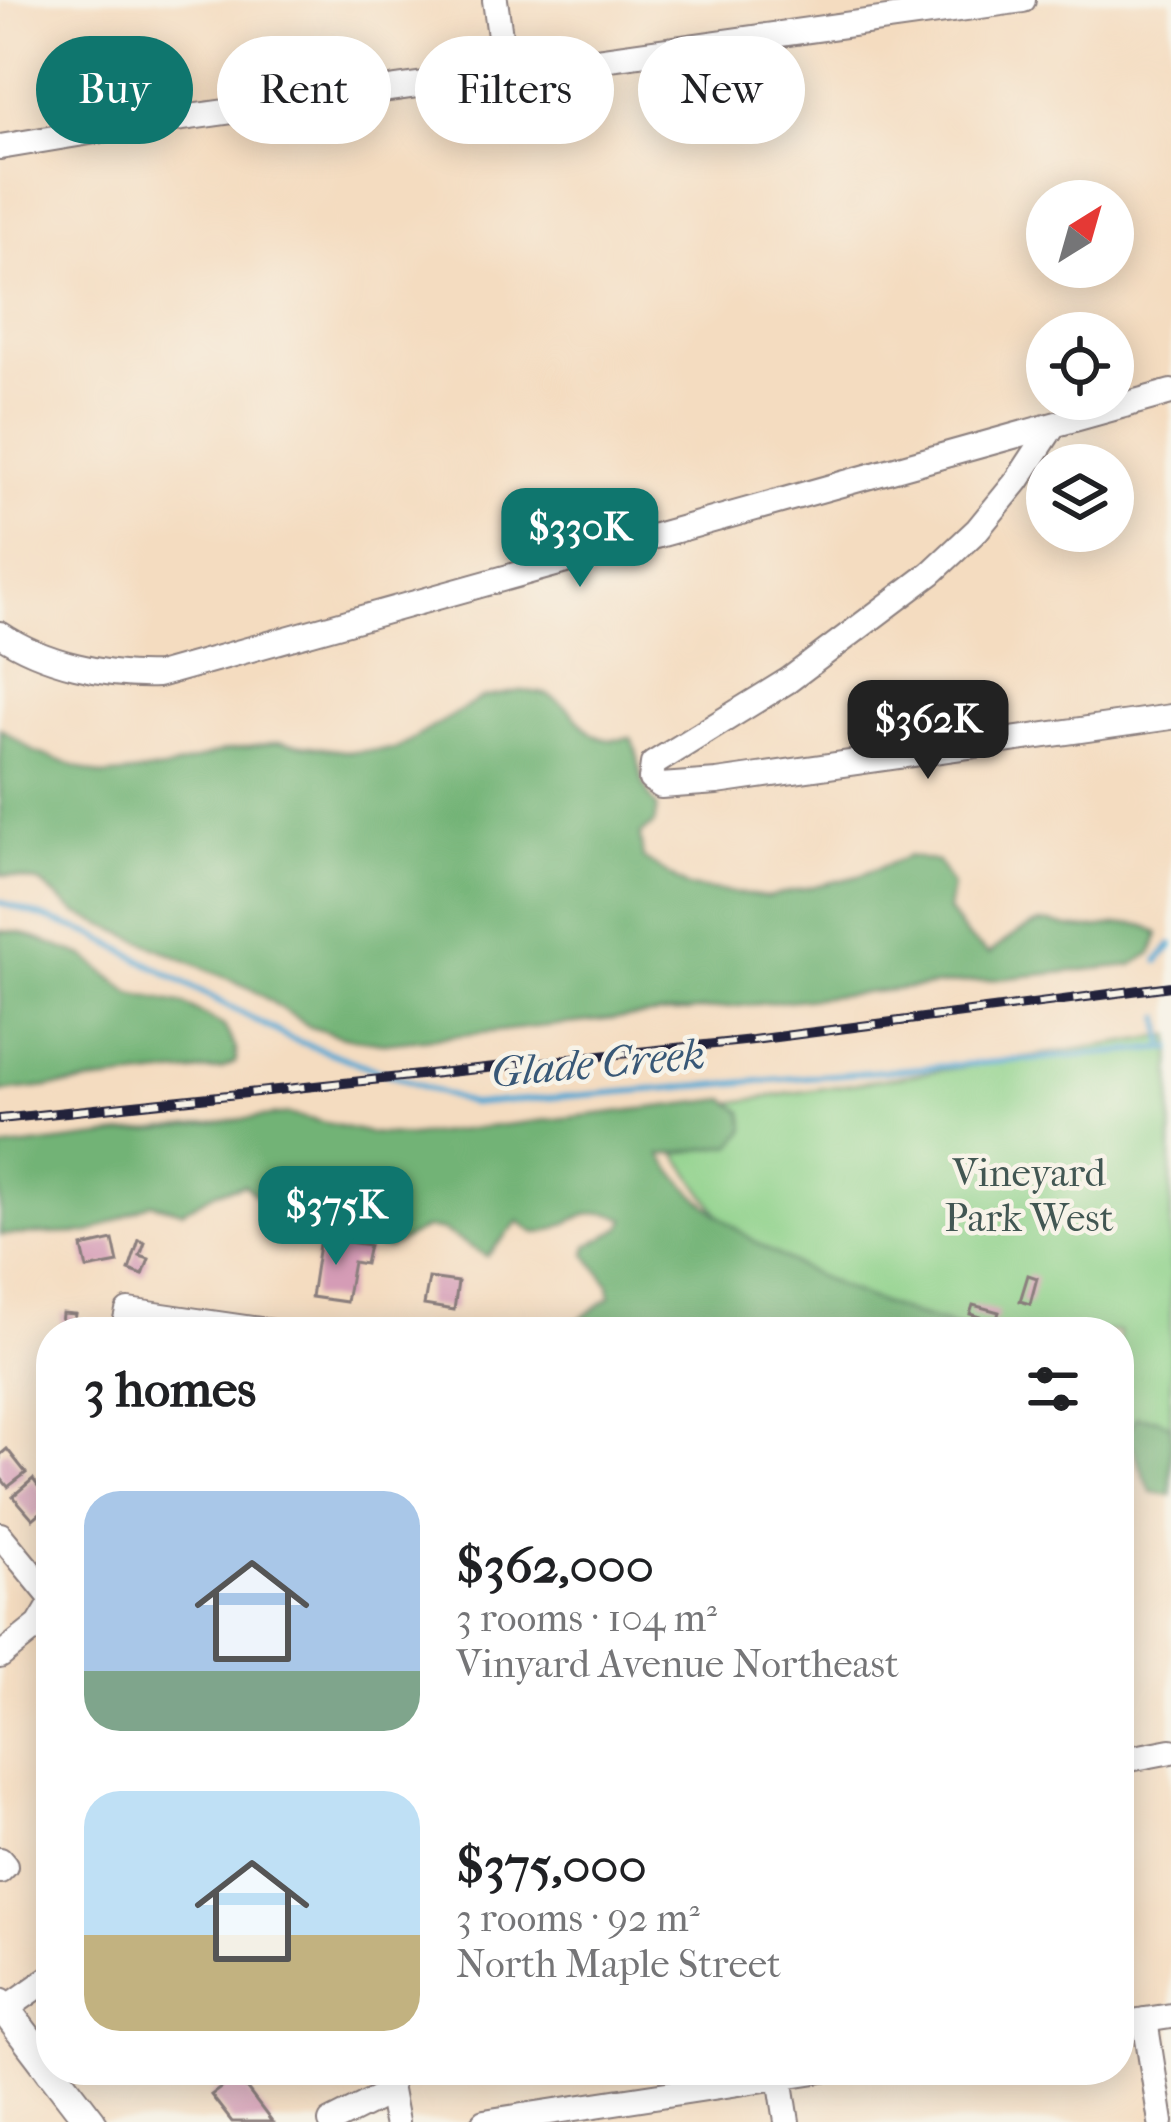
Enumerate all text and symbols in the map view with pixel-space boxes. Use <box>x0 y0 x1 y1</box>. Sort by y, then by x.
chip: Buy <box>36 36 193 144</box>
chip: Rent <box>217 36 391 144</box>
chip: Filters <box>415 36 614 144</box>
chip: New <box>638 36 805 144</box>
north arrow <box>1026 180 1134 288</box>
map controls <box>1026 180 1134 552</box>
button: locate <box>1026 312 1134 420</box>
button: layers <box>1026 444 1134 552</box>
pin: $330K <box>496 488 664 590</box>
text: $330K <box>528 504 632 550</box>
pin: $362K <box>844 680 1012 782</box>
text: $362K <box>875 696 981 742</box>
water label: Glade Creek <box>489 1030 707 1098</box>
park label: Vineyard Park West <box>944 1150 1114 1241</box>
pin: $375K <box>252 1166 420 1268</box>
text: $375K <box>285 1182 387 1228</box>
icon: filters <box>1020 1356 1086 1422</box>
text: 3 homes <box>84 1359 256 1419</box>
text: $362,000 <box>456 1535 654 1595</box>
icon: home <box>180 1539 324 1683</box>
text: 3 rooms · 104 m² <box>456 1595 717 1641</box>
text: Vinyard Avenue Northeast <box>456 1641 899 1687</box>
text: $375,000 <box>456 1835 647 1895</box>
icon: home <box>180 1839 324 1983</box>
text: 3 rooms · 92 m² <box>456 1895 700 1941</box>
text: North Maple Street <box>456 1941 781 1987</box>

